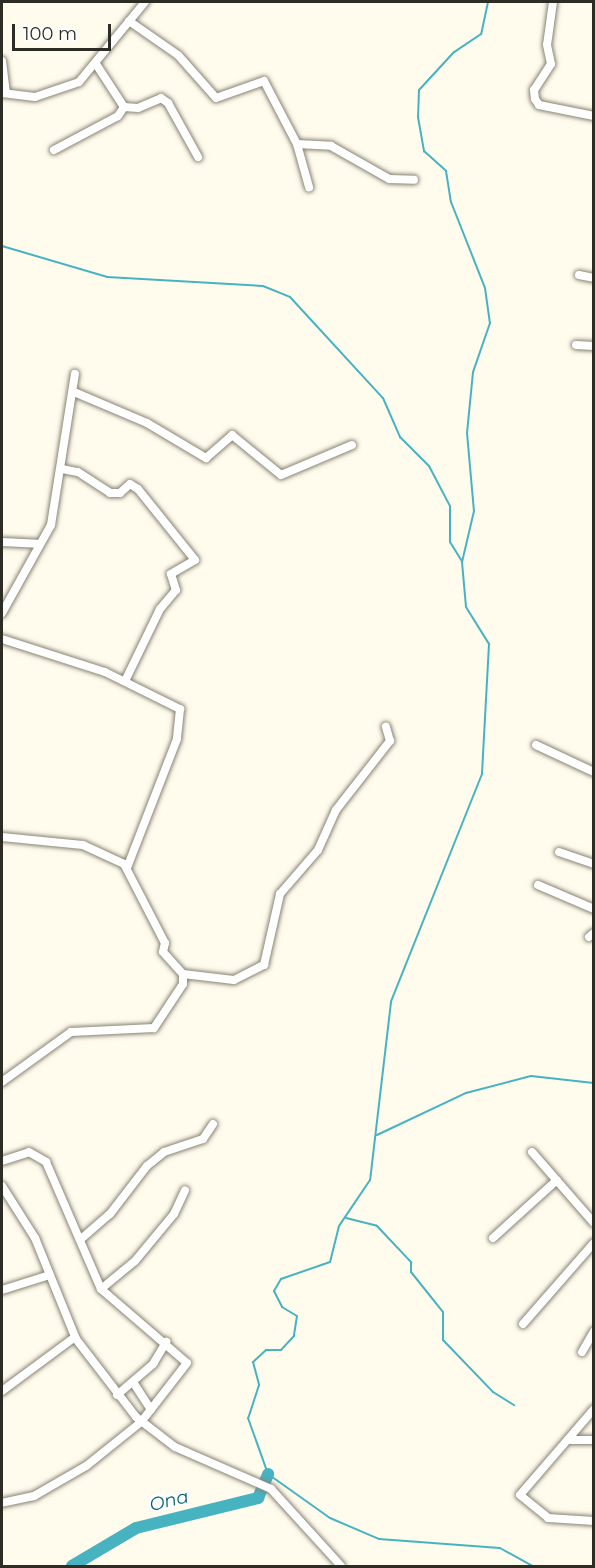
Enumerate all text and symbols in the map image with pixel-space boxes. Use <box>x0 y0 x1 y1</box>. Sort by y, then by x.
scale bar <box>15 12 114 50</box>
text: 100 m <box>23 23 77 45</box>
water label: Ona <box>147 1486 191 1516</box>

